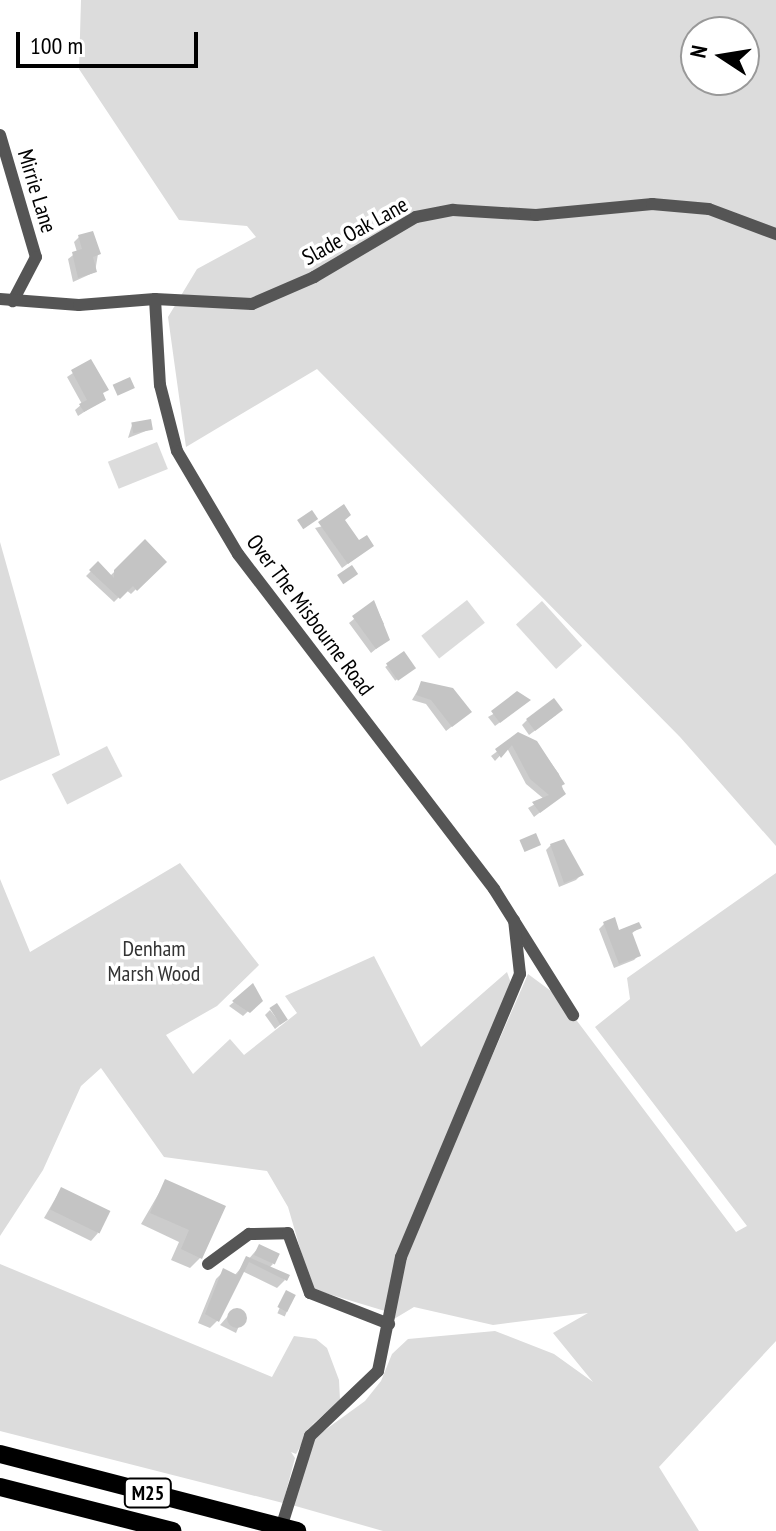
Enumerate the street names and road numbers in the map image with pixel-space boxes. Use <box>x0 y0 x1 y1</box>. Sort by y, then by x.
street label: Mirrie Lane <box>12 146 62 236</box>
street label: Slade Oak Lane <box>297 191 413 271</box>
street label: Over The Misbourne Road <box>241 529 379 701</box>
road number: M25 <box>122 1477 174 1509</box>

